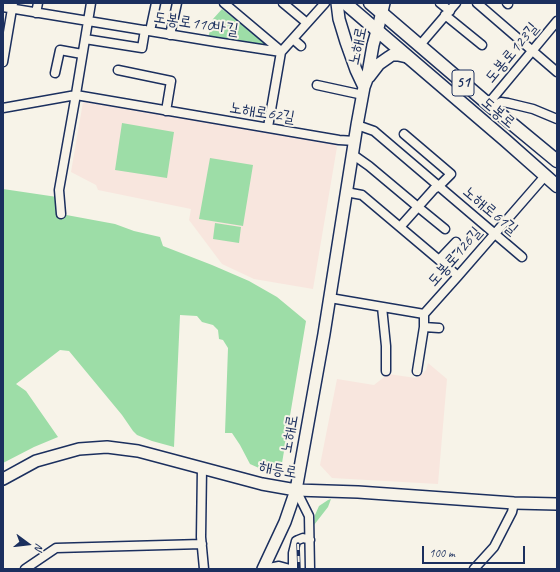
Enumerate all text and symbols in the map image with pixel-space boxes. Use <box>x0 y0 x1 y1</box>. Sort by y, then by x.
street label: 도봉로110바길 <box>152 8 240 40</box>
street label: 도봉로123길 <box>481 19 543 87</box>
street label: 노해로 <box>345 25 371 67</box>
road number: 51 <box>452 70 474 96</box>
street label: 도봉로 <box>477 93 519 133</box>
street label: 노해로62길 <box>228 98 296 128</box>
street label: 노해로61길 <box>459 182 521 240</box>
street label: 도봉로126길 <box>424 223 486 291</box>
street label: 노해로 <box>277 413 303 455</box>
street label: 해등로 <box>257 457 299 483</box>
north arrow <box>8 524 48 564</box>
scale bar <box>424 538 527 564</box>
text: N <box>32 542 47 552</box>
text: 100 m <box>429 545 455 561</box>

